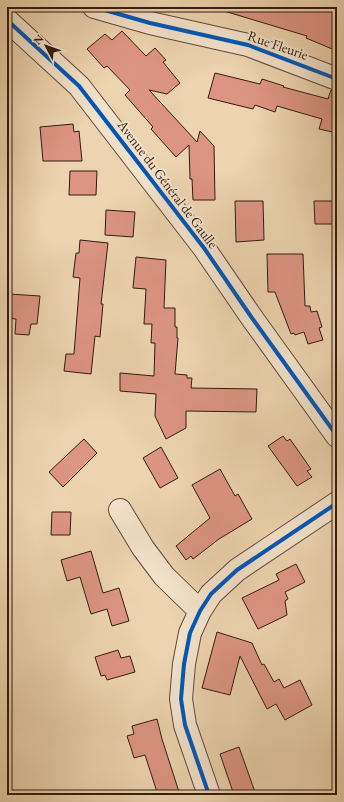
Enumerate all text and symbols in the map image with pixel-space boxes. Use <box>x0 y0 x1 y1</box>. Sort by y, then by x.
north arrow <box>26 26 66 66</box>
street label: Rue Fleurie <box>245 26 311 64</box>
text: N <box>30 31 47 47</box>
street label: Avenue du Général de Gaulle <box>113 116 222 252</box>

